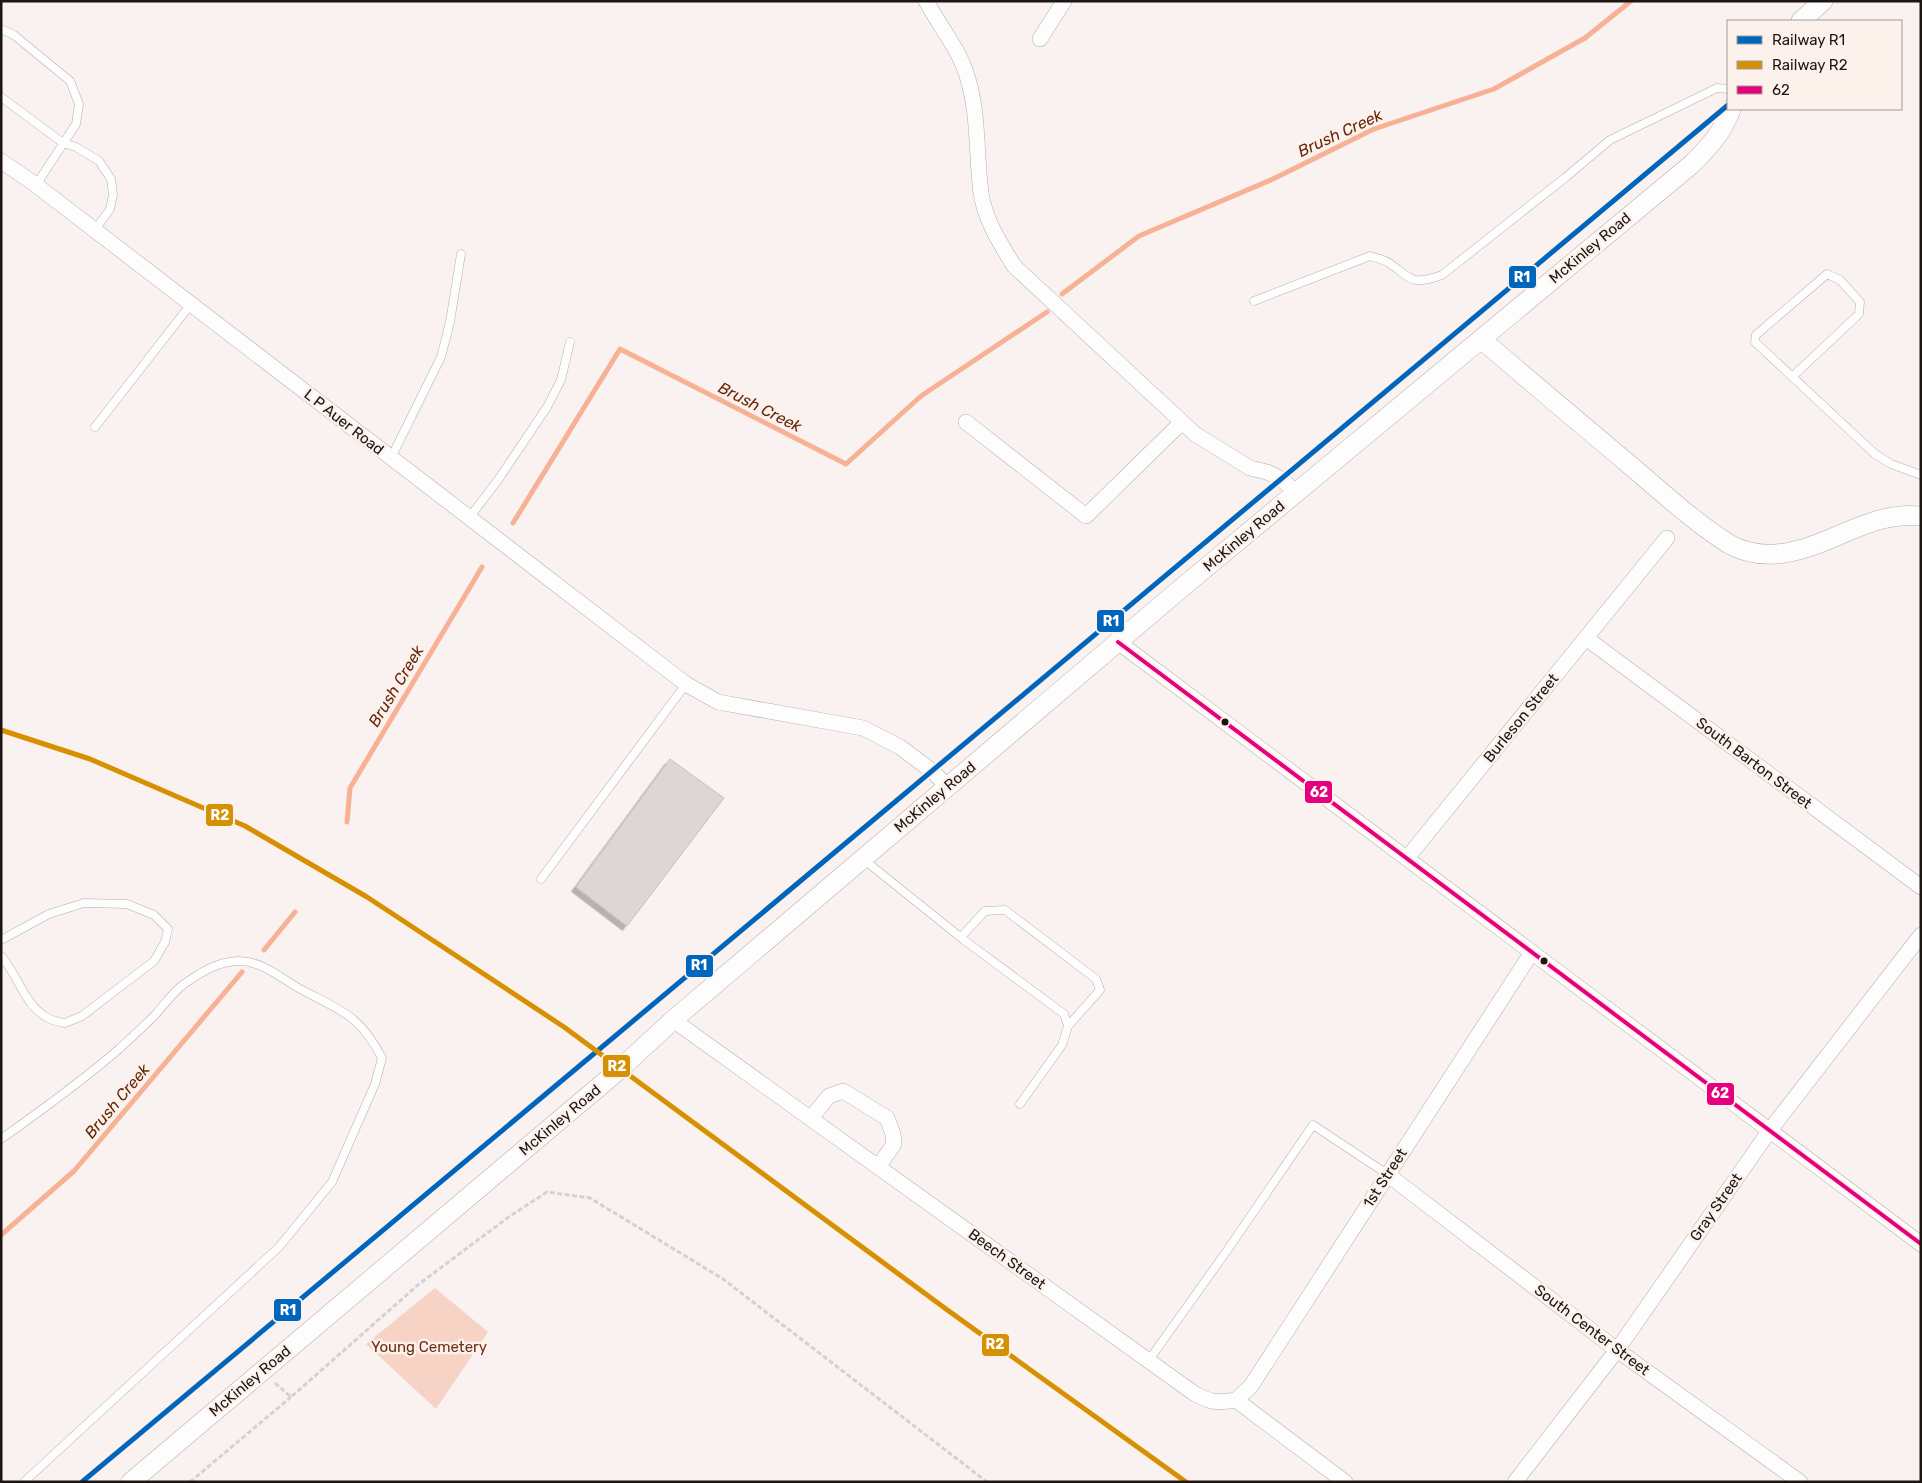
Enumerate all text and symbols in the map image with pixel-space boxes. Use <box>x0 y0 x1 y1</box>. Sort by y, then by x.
legend <box>1727 20 1902 110</box>
text: Railway R1 <box>1772 31 1845 49</box>
text: Railway R2 <box>1772 56 1848 74</box>
text: 62 <box>1772 81 1790 99</box>
water label: Brush Creek <box>1295 105 1386 161</box>
street label: McKinley Road <box>1546 209 1634 287</box>
line badge: R1 <box>1508 265 1537 289</box>
text: R1 <box>1514 269 1530 286</box>
water label: Brush Creek <box>715 378 806 436</box>
street label: L P Auer Road <box>301 385 387 459</box>
street label: McKinley Road <box>1200 497 1288 575</box>
line badge: R1 <box>1096 609 1125 633</box>
text: R1 <box>1103 613 1119 630</box>
water label: Brush Creek <box>364 641 428 730</box>
street label: Burleson Street <box>1480 670 1562 766</box>
street label: South Barton Street <box>1693 714 1816 812</box>
unlabelled marker <box>1220 717 1230 727</box>
street label: McKinley Road <box>891 758 979 836</box>
line badge: 62 <box>1304 780 1333 804</box>
text: 62 <box>1310 784 1328 801</box>
line badge: R2 <box>205 803 234 827</box>
text: R2 <box>211 807 229 824</box>
line badge: R1 <box>685 954 714 978</box>
unlabelled marker <box>1539 956 1549 966</box>
text: R1 <box>691 957 707 974</box>
line badge: R2 <box>602 1054 631 1078</box>
text: R2 <box>608 1058 626 1075</box>
water label: Brush Creek <box>80 1059 154 1142</box>
street label: McKinley Road <box>516 1081 604 1159</box>
line badge: 62 <box>1706 1082 1735 1106</box>
text: 62 <box>1711 1085 1729 1102</box>
street label: 1st Street <box>1359 1145 1411 1211</box>
street label: Gray Street <box>1686 1169 1746 1244</box>
street label: Beech Street <box>965 1225 1049 1293</box>
street label: South Center Street <box>1531 1281 1653 1379</box>
line badge: R1 <box>273 1298 302 1322</box>
text: R1 <box>280 1302 296 1319</box>
line badge: R2 <box>981 1333 1010 1357</box>
text: R2 <box>986 1336 1004 1353</box>
park label: Young Cemetery <box>371 1338 487 1356</box>
street label: McKinley Road <box>206 1342 294 1420</box>

